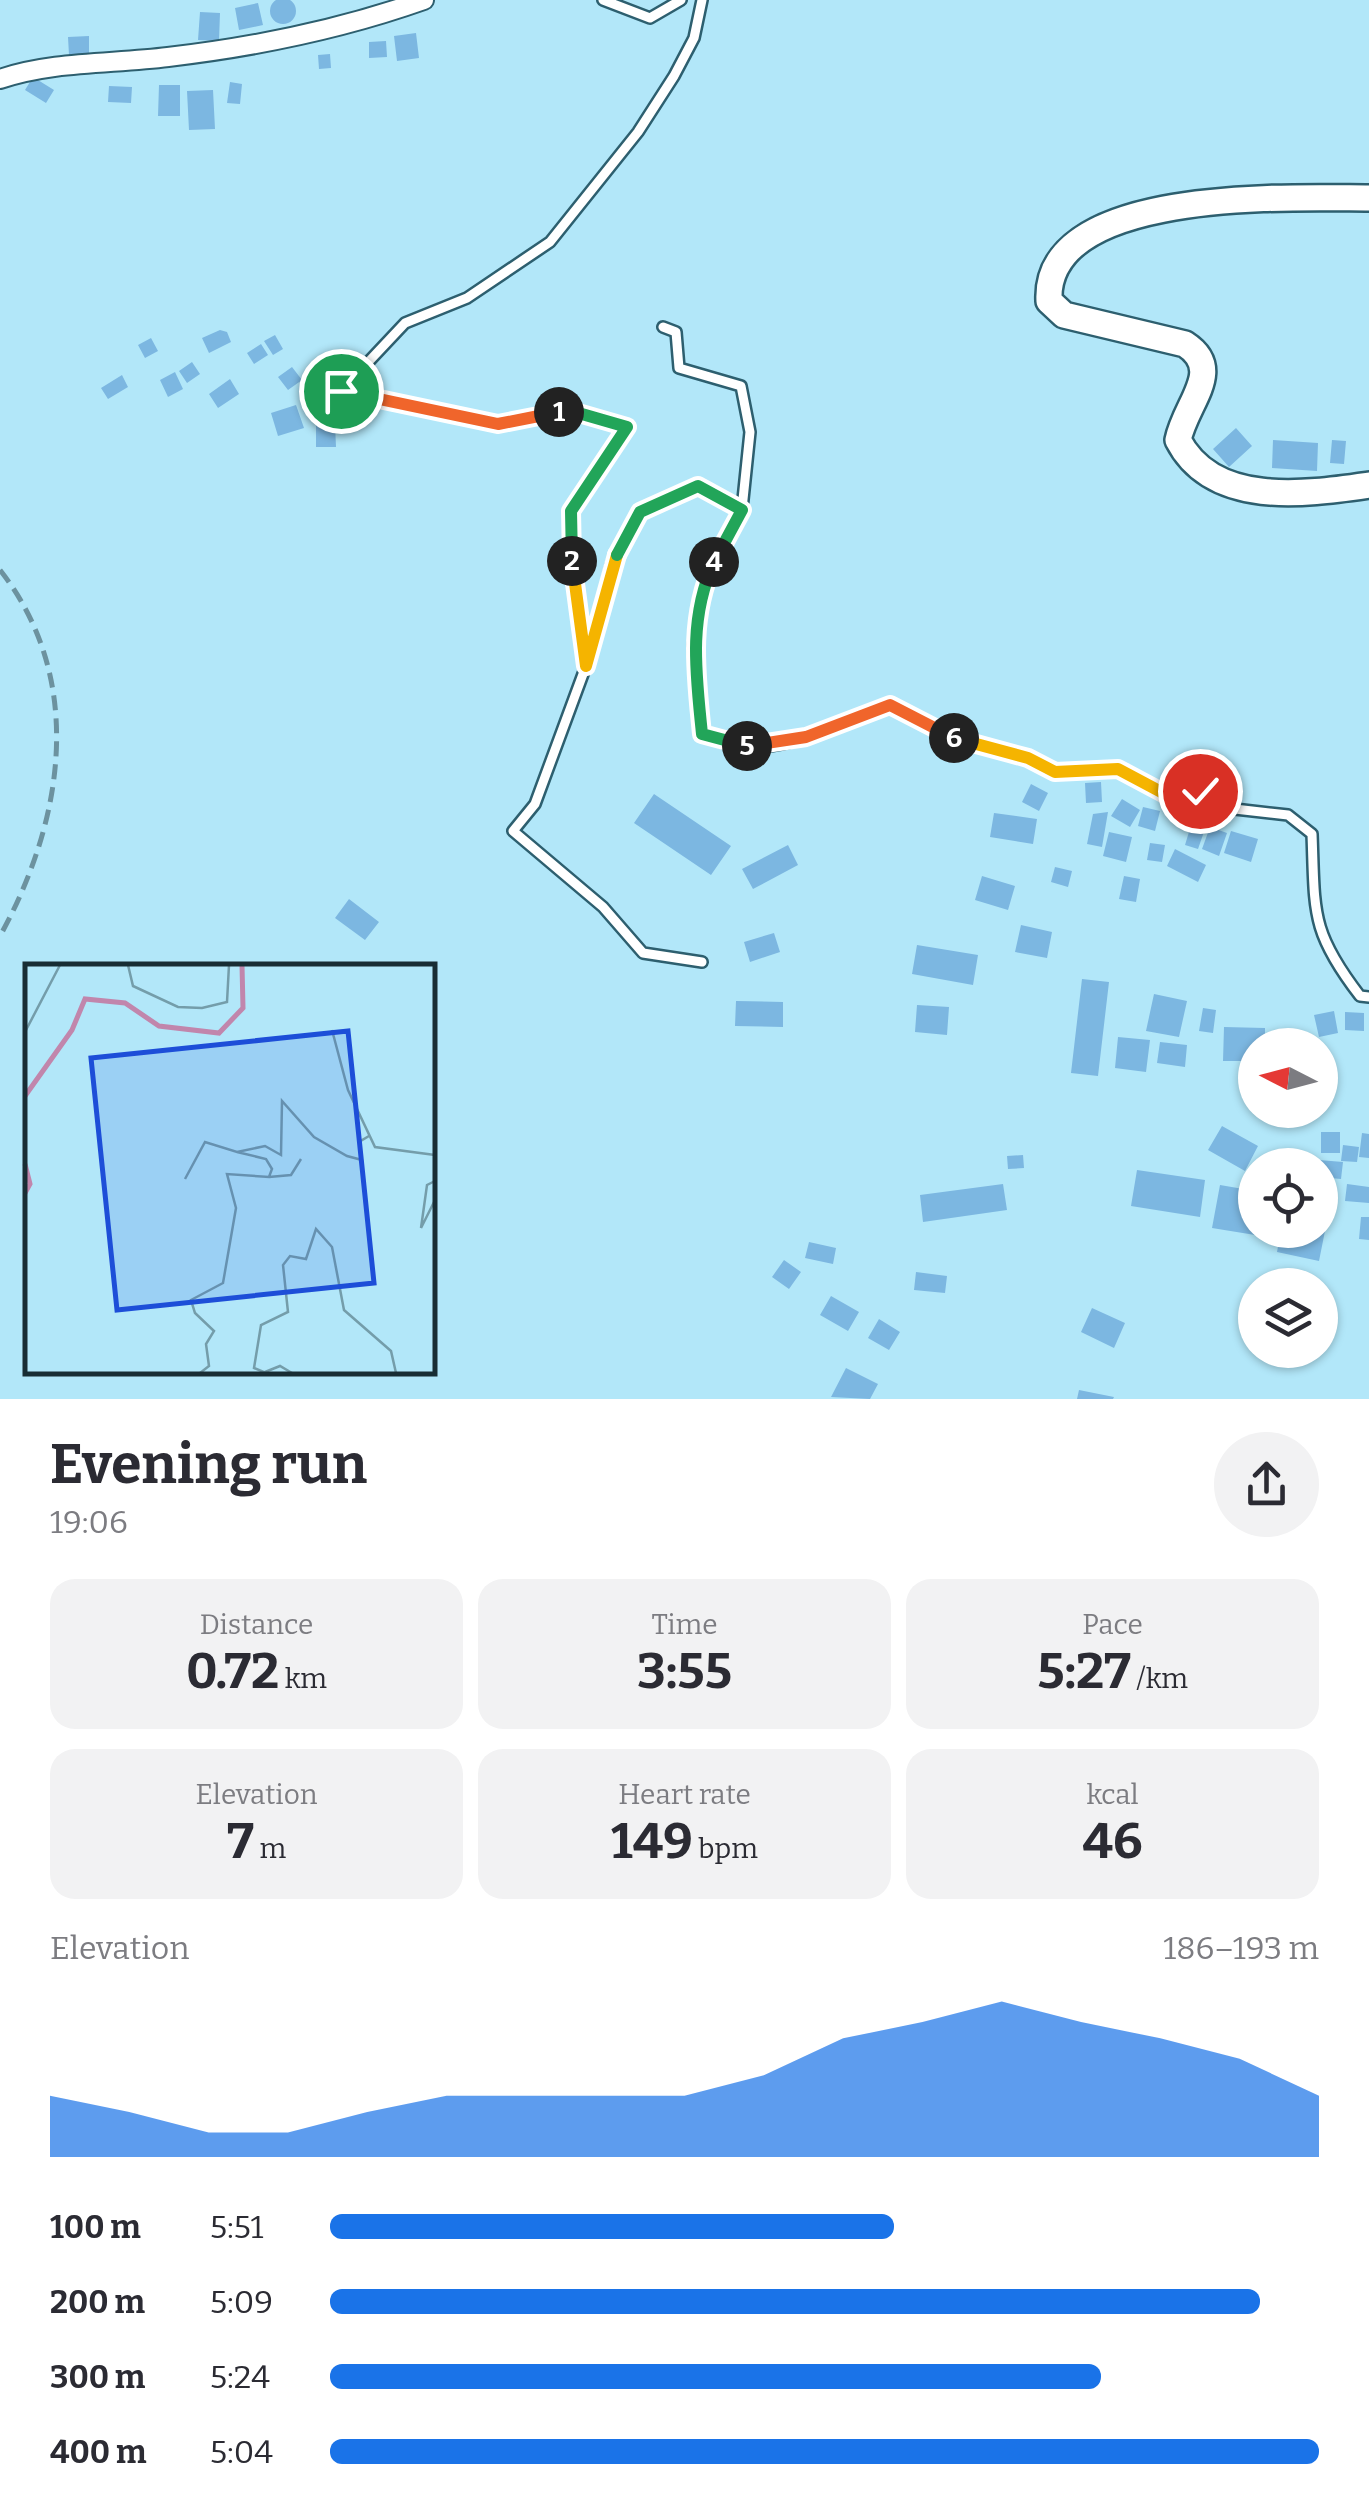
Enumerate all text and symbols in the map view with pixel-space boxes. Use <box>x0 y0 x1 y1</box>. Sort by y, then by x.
pin <box>299 349 384 434</box>
icon: arrive <box>314 364 369 419</box>
pin: 1 <box>534 387 584 437</box>
text: 1 <box>553 395 565 428</box>
pin: 2 <box>547 536 597 586</box>
pin: 4 <box>689 537 739 587</box>
text: 2 <box>564 544 580 577</box>
text: 4 <box>705 545 723 578</box>
pin: 6 <box>929 713 979 763</box>
pin: 5 <box>722 721 772 771</box>
text: 6 <box>946 721 962 754</box>
text: 5 <box>739 729 755 762</box>
pin <box>1158 749 1243 834</box>
icon: check <box>1173 764 1228 819</box>
inset map <box>25 964 435 1374</box>
north arrow <box>1238 1028 1338 1128</box>
map controls <box>1238 1028 1338 1368</box>
button: locate <box>1238 1148 1338 1248</box>
button: layers <box>1238 1268 1338 1368</box>
text: Evening run <box>50 1432 367 1498</box>
button: share <box>1214 1432 1319 1537</box>
text: 19:06 <box>50 1503 128 1541</box>
text: Distance <box>200 1608 313 1641</box>
text: Time <box>651 1608 718 1641</box>
text: Pace <box>1082 1608 1143 1641</box>
text: 0.72 <box>186 1641 279 1701</box>
text: 3:55 <box>637 1641 732 1701</box>
text: 5:27 <box>1037 1641 1131 1701</box>
text: km <box>279 1662 327 1695</box>
text: /km <box>1131 1662 1188 1695</box>
text: Elevation <box>195 1778 318 1811</box>
text: Heart rate <box>618 1778 751 1811</box>
text: kcal <box>1086 1778 1139 1811</box>
text: 7 <box>227 1811 254 1871</box>
text: 149 <box>611 1811 693 1871</box>
text: 46 <box>1083 1811 1143 1871</box>
text: m <box>254 1832 286 1865</box>
text: bpm <box>693 1832 758 1865</box>
text: Elevation <box>50 1929 190 1967</box>
text: 186–193 m <box>1163 1929 1319 1967</box>
text: 100 m <box>50 2208 141 2246</box>
text: 5:51 <box>210 2208 264 2246</box>
text: 200 m <box>50 2283 145 2321</box>
text: 5:09 <box>210 2283 273 2321</box>
text: 300 m <box>50 2358 145 2396</box>
text: 5:24 <box>210 2358 270 2396</box>
text: 400 m <box>50 2433 146 2471</box>
text: 5:04 <box>210 2433 273 2471</box>

